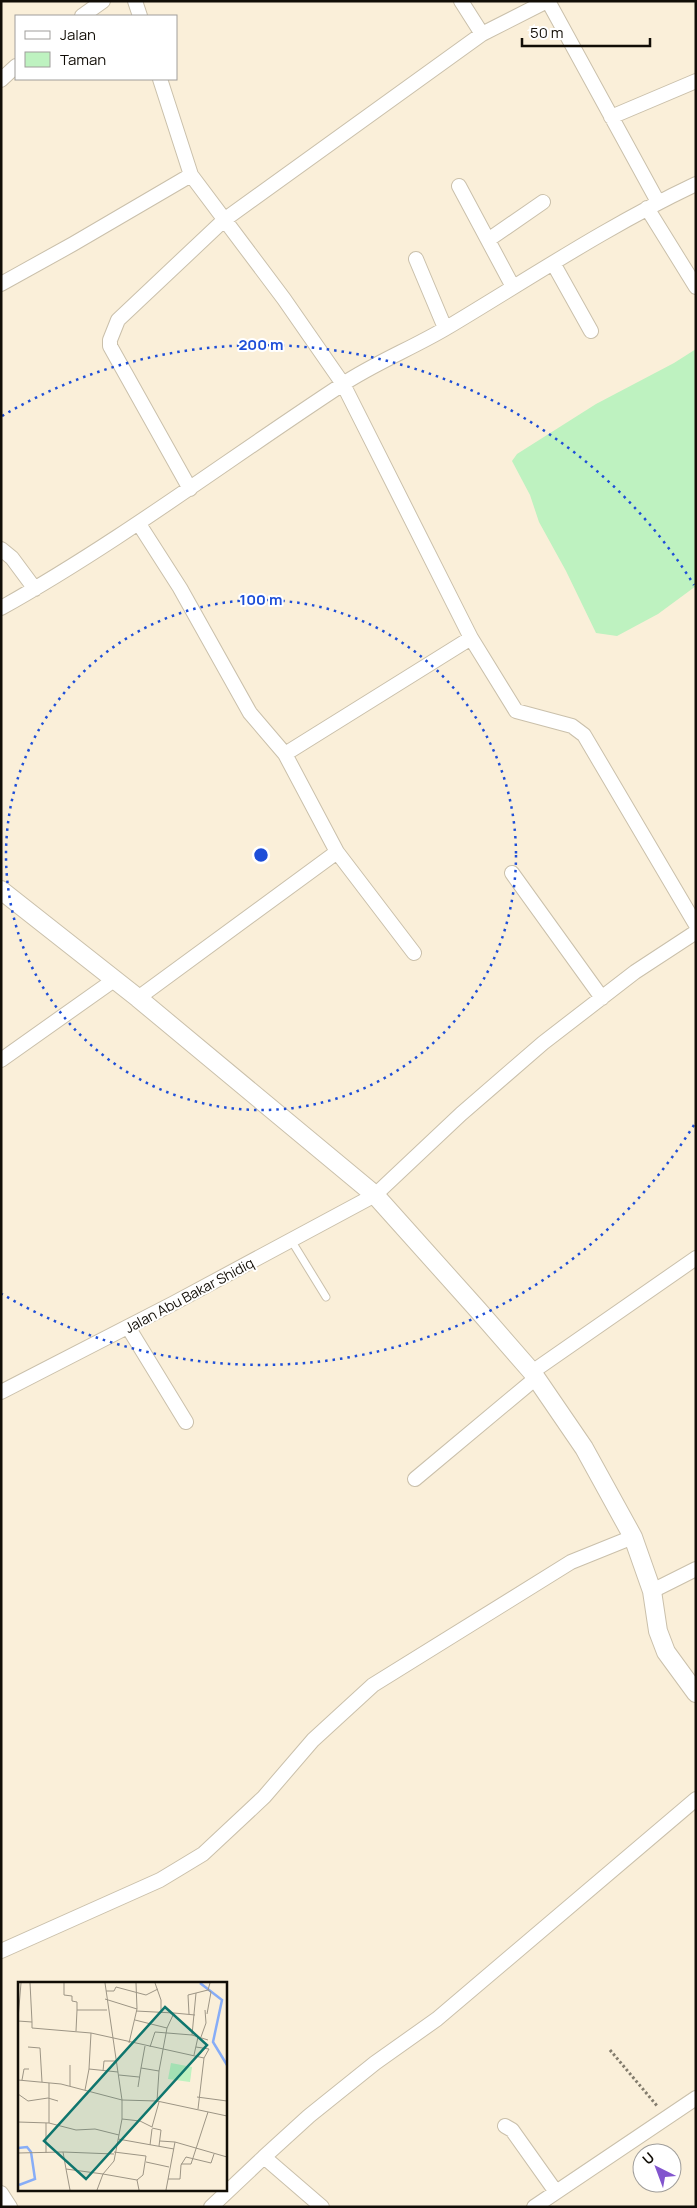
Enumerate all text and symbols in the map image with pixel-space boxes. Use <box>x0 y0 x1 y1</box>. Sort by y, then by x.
legend <box>15 15 178 80</box>
scale bar <box>522 15 650 47</box>
text: 50 m <box>530 22 564 43</box>
text: Jalan <box>60 24 96 45</box>
text: Taman <box>60 49 106 70</box>
text: 200 m <box>238 334 284 355</box>
text: 100 m <box>240 589 282 610</box>
centre of rings <box>252 846 270 864</box>
street label: Jalan Abu Bakar Shidiq <box>121 1253 257 1337</box>
inset map <box>18 1982 226 2190</box>
north arrow <box>632 2143 682 2193</box>
text: U <box>638 2148 658 2168</box>

